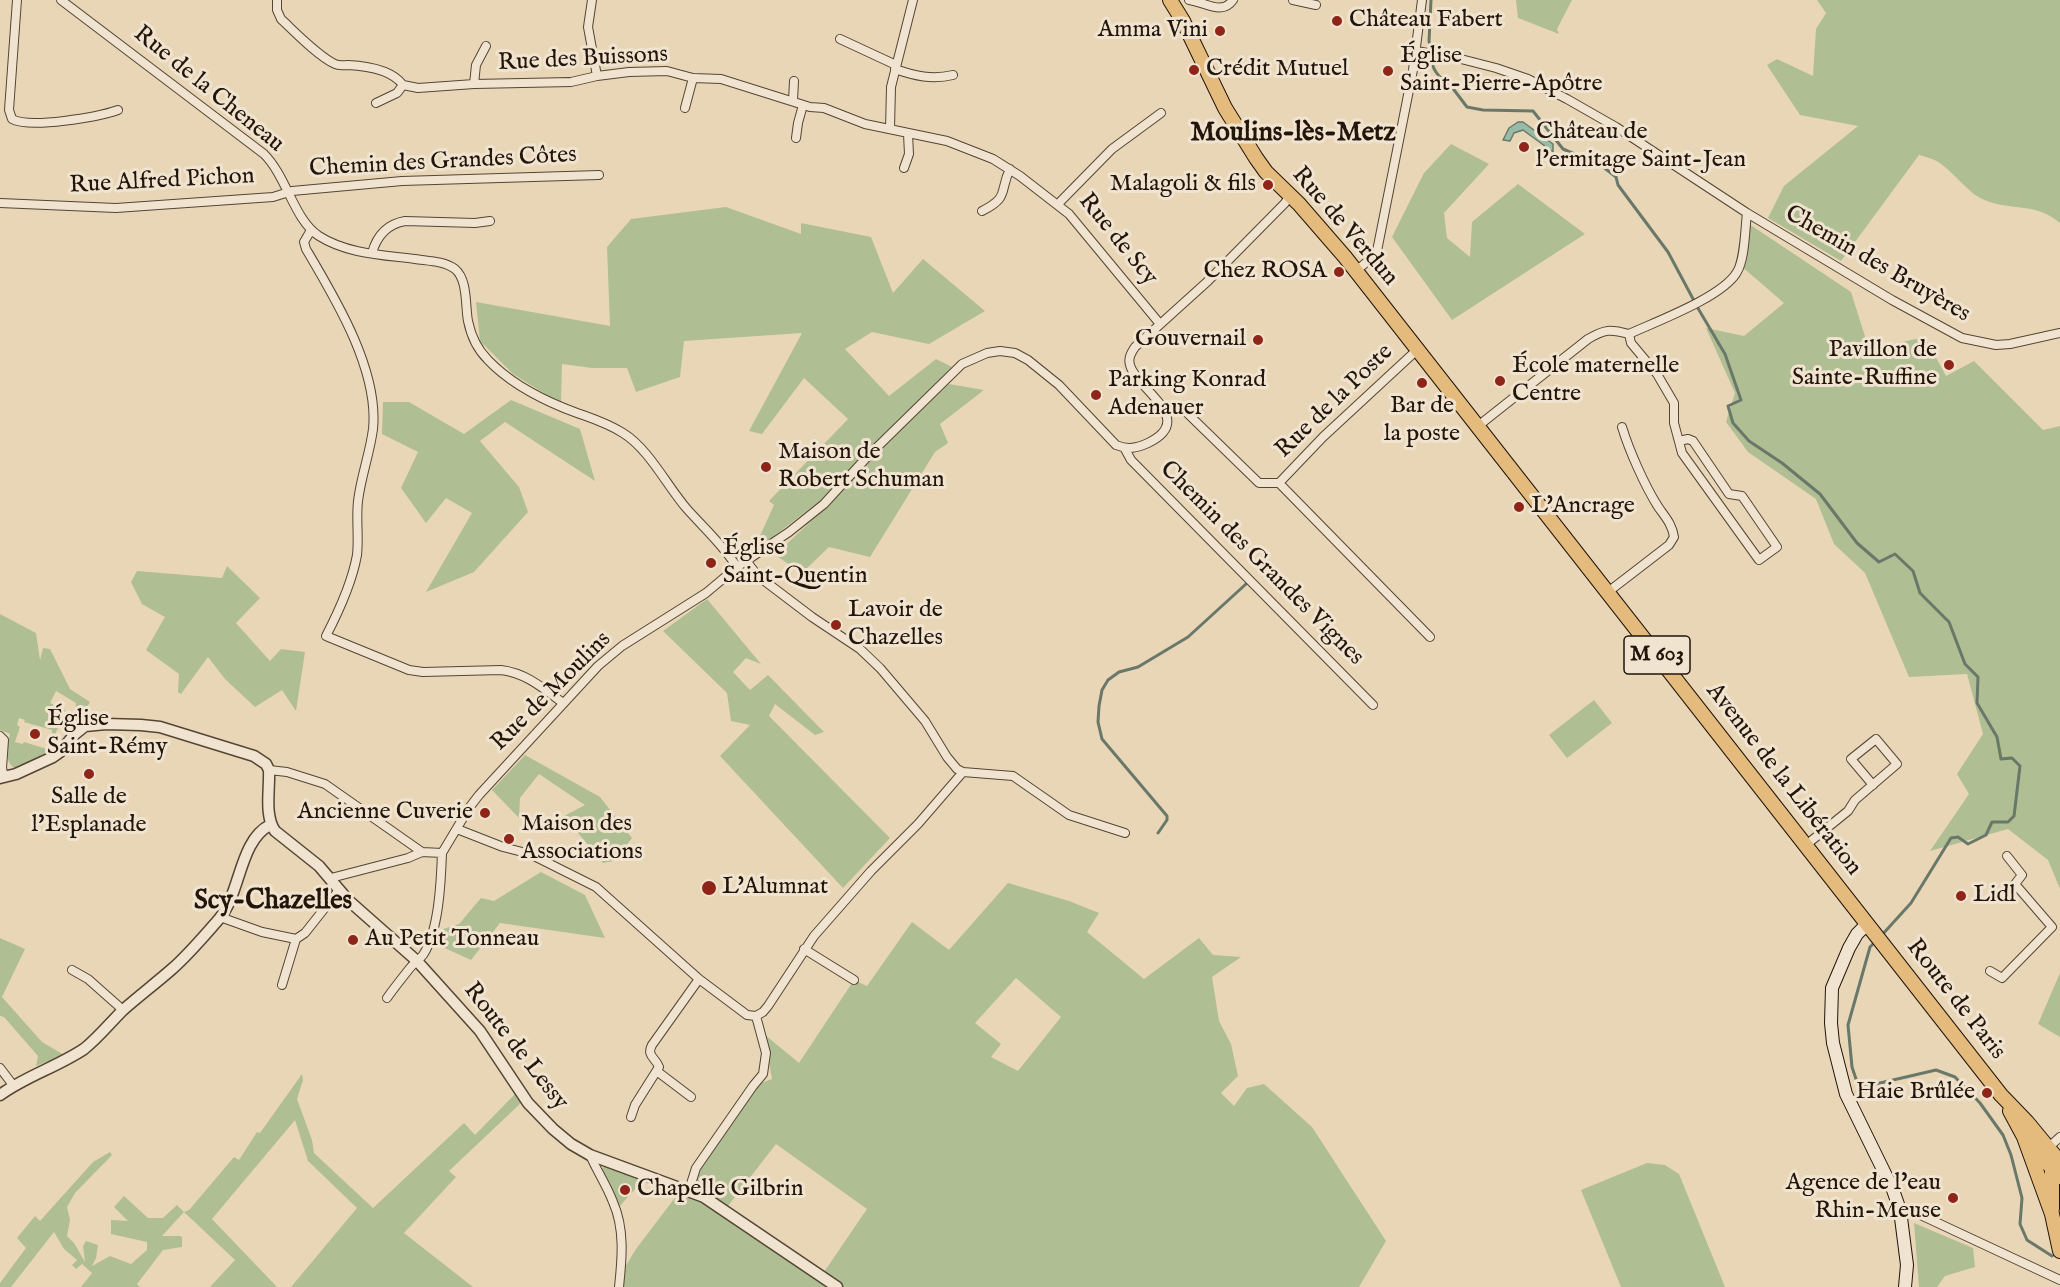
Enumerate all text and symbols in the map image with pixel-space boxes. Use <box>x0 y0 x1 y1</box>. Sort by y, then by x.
place label: Château Fabert <box>1349 7 1503 35</box>
marker: Château Fabert <box>1330 14 1344 28</box>
place label: Amma Vini <box>1098 17 1208 45</box>
street label: Rue de la Cheneau <box>127 20 289 160</box>
marker: Amma Vini <box>1213 24 1227 38</box>
street label: Rue des Buissons <box>497 41 669 79</box>
place label: Église Saint-Pierre-Apôtre <box>1400 43 1602 99</box>
place label: Crédit Mutuel <box>1206 56 1349 84</box>
marker: Crédit Mutuel <box>1187 63 1201 77</box>
marker: Église Saint-Pierre-Apôtre <box>1381 64 1395 78</box>
district label: Moulins-lès-Metz <box>1190 118 1396 150</box>
place label: Château de l'ermitage Saint-Jean <box>1536 119 1746 175</box>
marker: Château de l'ermitage Saint-Jean <box>1517 140 1531 154</box>
street label: Chemin des Grandes Côtes <box>309 142 577 184</box>
street label: Rue de Verdun <box>1285 162 1403 292</box>
street label: Rue Alfred Pichon <box>69 163 255 201</box>
place label: Malagoli & fils <box>1110 171 1256 199</box>
marker: Malagoli & fils <box>1261 178 1275 192</box>
street label: Rue de Scy <box>1071 188 1163 292</box>
street label: Chemin des Bruyères <box>1779 200 1975 330</box>
place label: Chez ROSA <box>1204 258 1327 286</box>
marker: Chez ROSA <box>1332 265 1346 279</box>
place label: Gouvernail <box>1135 326 1246 354</box>
marker: Gouvernail <box>1251 333 1265 347</box>
place label: Pavillon de Sainte-Ruffine <box>1792 337 1937 393</box>
street label: Rue de la Poste <box>1270 339 1400 465</box>
place label: École maternelle Centre <box>1512 353 1679 409</box>
marker: Pavillon de Sainte-Ruffine <box>1942 358 1956 372</box>
place label: Parking Konrad Adenauer <box>1108 367 1266 423</box>
marker: École maternelle Centre <box>1493 374 1507 388</box>
marker: Bar de la poste <box>1415 376 1429 390</box>
marker: Parking Konrad Adenauer <box>1089 388 1103 402</box>
place label: Bar de la poste <box>1384 393 1460 449</box>
place label: Maison de Robert Schuman <box>778 439 945 495</box>
street label: Chemin des Grandes Vignes <box>1153 456 1369 672</box>
marker: Maison de Robert Schuman <box>759 460 773 474</box>
place label: L'Ancrage <box>1531 493 1635 521</box>
marker: L'Ancrage <box>1512 500 1526 514</box>
place label: Église Saint-Quentin <box>723 535 867 591</box>
marker: Église Saint-Quentin <box>704 556 718 570</box>
place label: Lavoir de Chazelles <box>848 597 943 653</box>
marker: Lavoir de Chazelles <box>829 618 843 632</box>
street label: Rue de Moulins <box>486 626 618 758</box>
road number: M 603 <box>1624 636 1690 674</box>
street label: Avenue de la Libération <box>1699 678 1867 882</box>
place label: Église Saint-Rémy <box>47 706 168 762</box>
marker: Église Saint-Rémy <box>28 727 42 741</box>
marker: Salle de l'Esplanade <box>82 767 96 781</box>
place label: Salle de l'Esplanade <box>31 784 147 840</box>
place label: Ancienne Cuverie <box>297 799 473 827</box>
marker: Ancienne Cuverie <box>478 806 492 820</box>
place label: Maison des Associations <box>521 811 643 867</box>
marker: Maison des Associations <box>502 832 516 846</box>
place label: L'Alumnat <box>722 874 828 902</box>
marker: L'Alumnat <box>700 879 718 897</box>
place label: Lidl <box>1973 882 2016 910</box>
district label: Scy-Chazelles <box>194 886 352 918</box>
marker: Lidl <box>1954 889 1968 903</box>
place label: Au Petit Tonneau <box>365 926 539 954</box>
marker: Au Petit Tonneau <box>346 933 360 947</box>
street label: Route de Paris <box>1899 934 2011 1066</box>
street label: Route de Lessy <box>456 977 574 1117</box>
place label: Haie Brûlée <box>1856 1079 1975 1107</box>
marker: Haie Brûlée <box>1980 1086 1994 1100</box>
place label: Agence de l'eau Rhin-Meuse <box>1786 1170 1941 1226</box>
place label: Chapelle Gilbrin <box>637 1176 803 1204</box>
marker: Chapelle Gilbrin <box>618 1183 632 1197</box>
marker: Agence de l'eau Rhin-Meuse <box>1946 1191 1960 1205</box>

